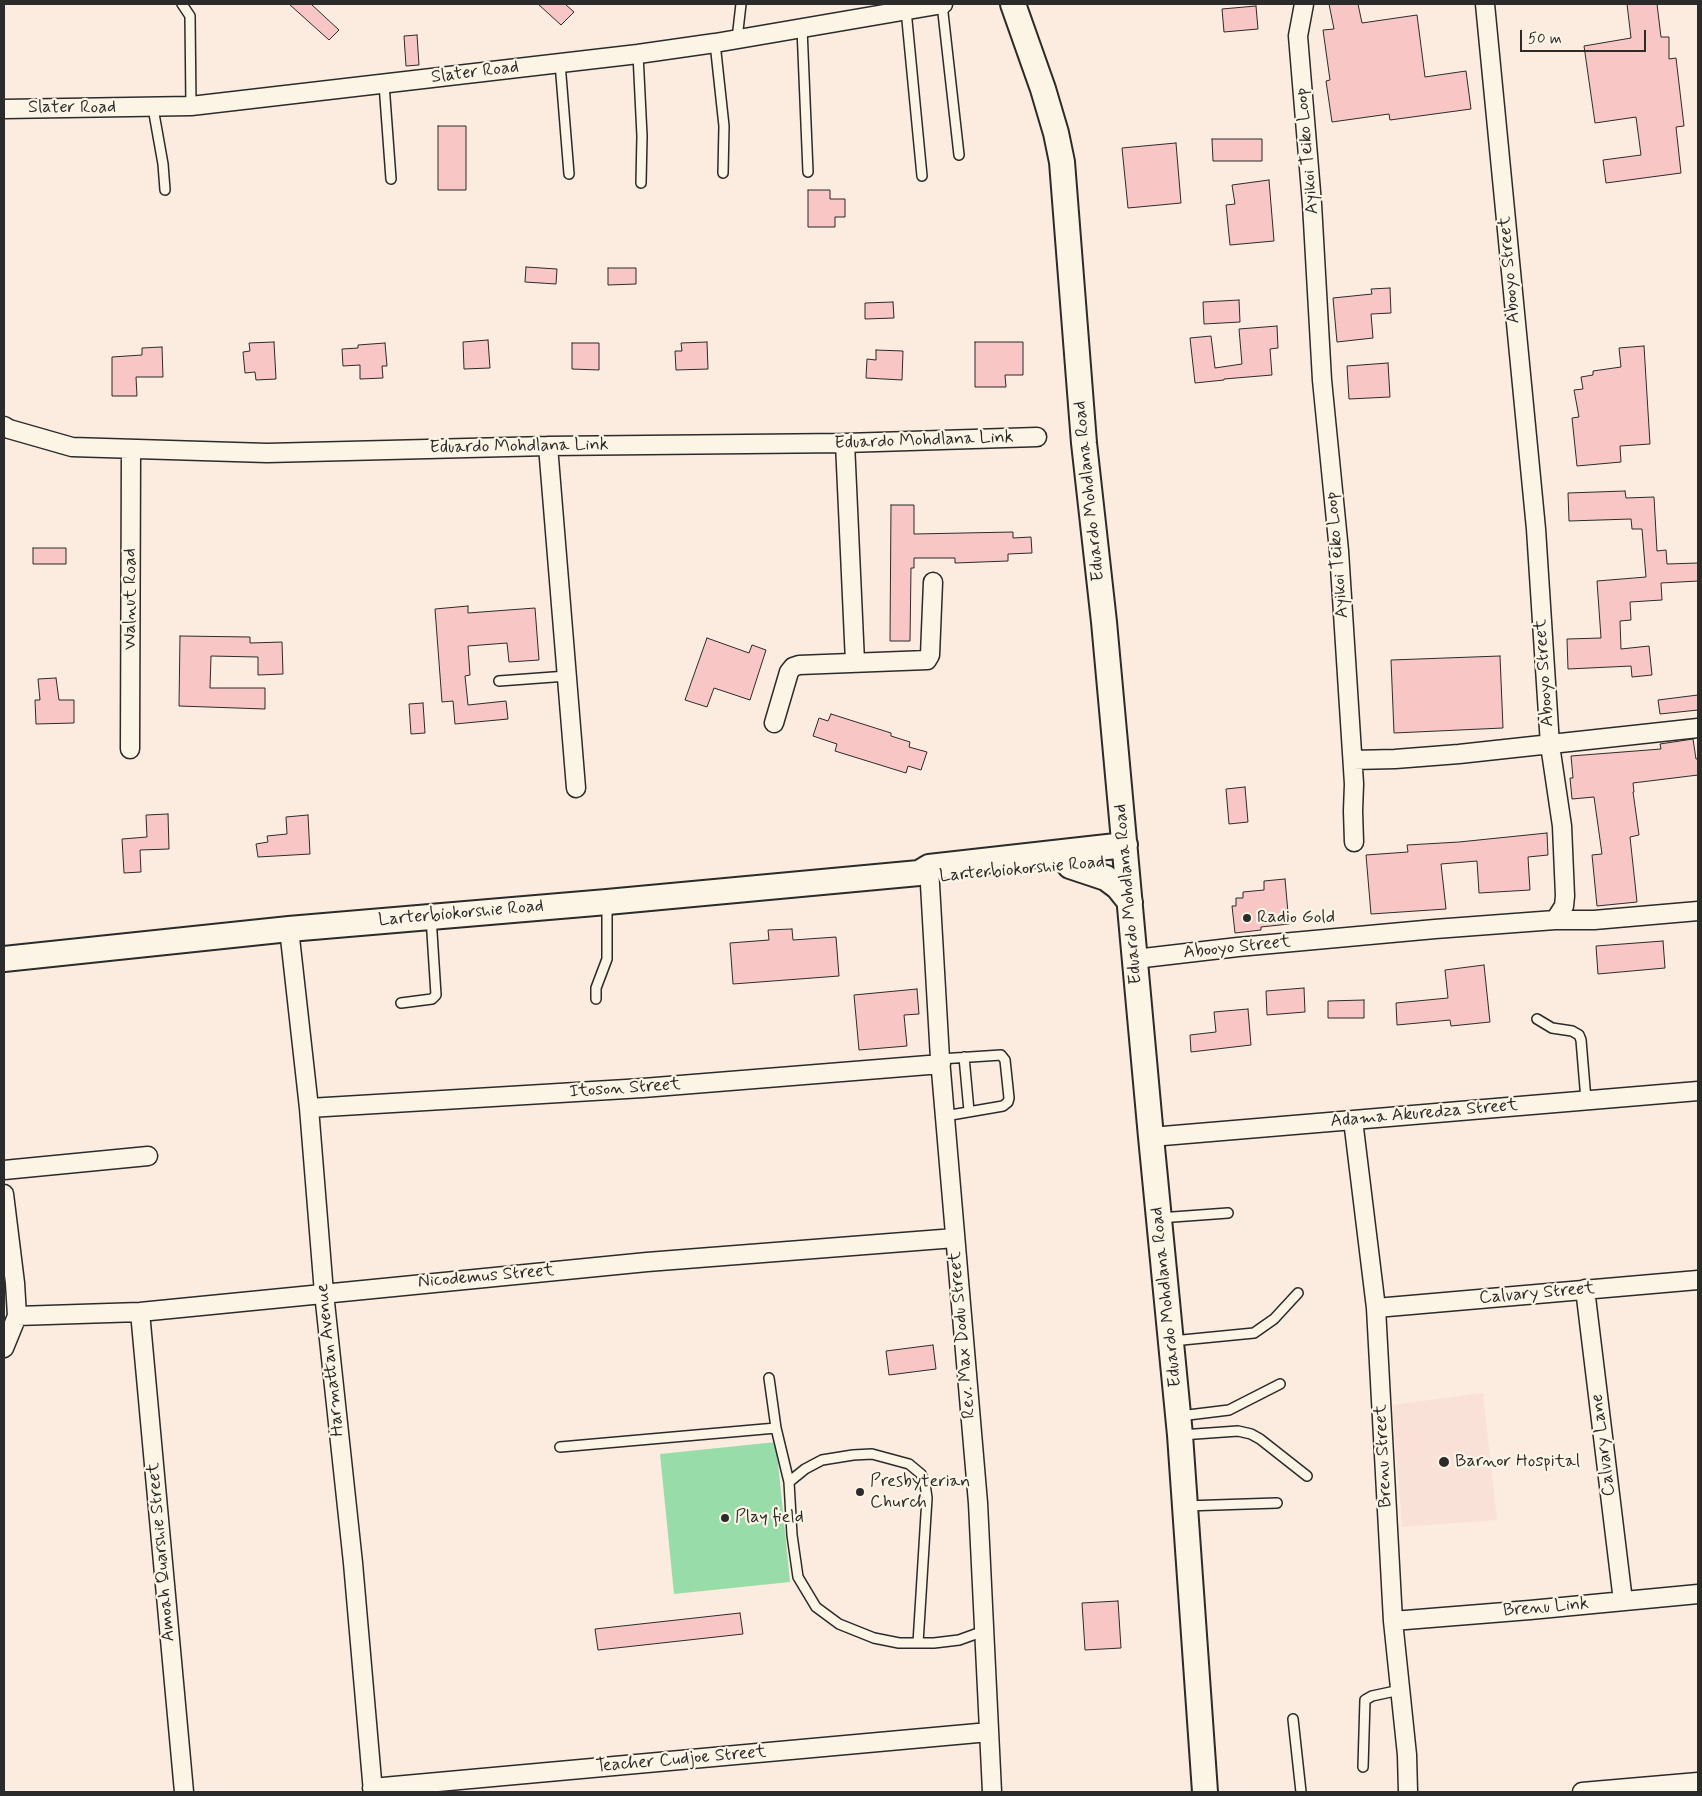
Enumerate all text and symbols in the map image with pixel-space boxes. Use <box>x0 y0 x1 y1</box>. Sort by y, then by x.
scale bar <box>1522 20 1648 52</box>
text: 50 m <box>1528 29 1562 49</box>
street label: Slater Road <box>430 57 520 89</box>
street label: Ayikoi Teiko Loop <box>1292 87 1324 215</box>
street label: Slater Road <box>28 97 116 119</box>
street label: Abooyo Street <box>1495 215 1525 325</box>
street label: Eduardo Mohdlana Road <box>1070 400 1110 582</box>
street label: Eduardo Mohdlana Link <box>834 427 1014 455</box>
street label: Eduardo Mohdlana Link <box>429 435 609 459</box>
street label: Ayikoi Teiko Loop <box>1322 491 1354 619</box>
street label: Walnut Road <box>120 548 142 650</box>
street label: Abooyo Street <box>1530 619 1560 727</box>
street label: Eduardo Mohdlana Road <box>1110 803 1148 985</box>
street label: Larterbiokorshie Road <box>938 852 1106 888</box>
street label: Larterbiokorshie Road <box>377 896 545 932</box>
place label: Radio Gold <box>1257 907 1335 929</box>
marker: Radio Gold <box>1241 912 1253 924</box>
street label: Abooyo Street <box>1182 932 1292 964</box>
street label: Itoson Street <box>569 1074 681 1104</box>
street label: Adama Akuredza Street <box>1329 1095 1519 1133</box>
street label: Eduardo Mohdlana Road <box>1147 1206 1187 1388</box>
street label: Rev. Max Dodu Street <box>945 1251 981 1419</box>
street label: Nicodemus Street <box>417 1260 555 1294</box>
street label: Calvary Street <box>1478 1278 1596 1310</box>
street label: Harmattan Avenue <box>312 1282 350 1438</box>
street label: Calvary Lane <box>1587 1393 1621 1497</box>
street label: Brenu Street <box>1371 1404 1397 1508</box>
place label: Barnor Hospital <box>1455 1451 1580 1473</box>
marker: Barnor Hospital <box>1437 1455 1451 1469</box>
street label: Amoah Quarshie Street <box>143 1461 181 1643</box>
place label: Presbyterian Church <box>870 1471 970 1514</box>
marker: Presbyterian Church <box>854 1486 866 1498</box>
place label: Play field <box>735 1507 804 1529</box>
marker: Play field <box>719 1512 731 1524</box>
street label: Brenu Link <box>1502 1593 1590 1623</box>
street label: Teacher Cudjoe Street <box>595 1742 767 1778</box>

